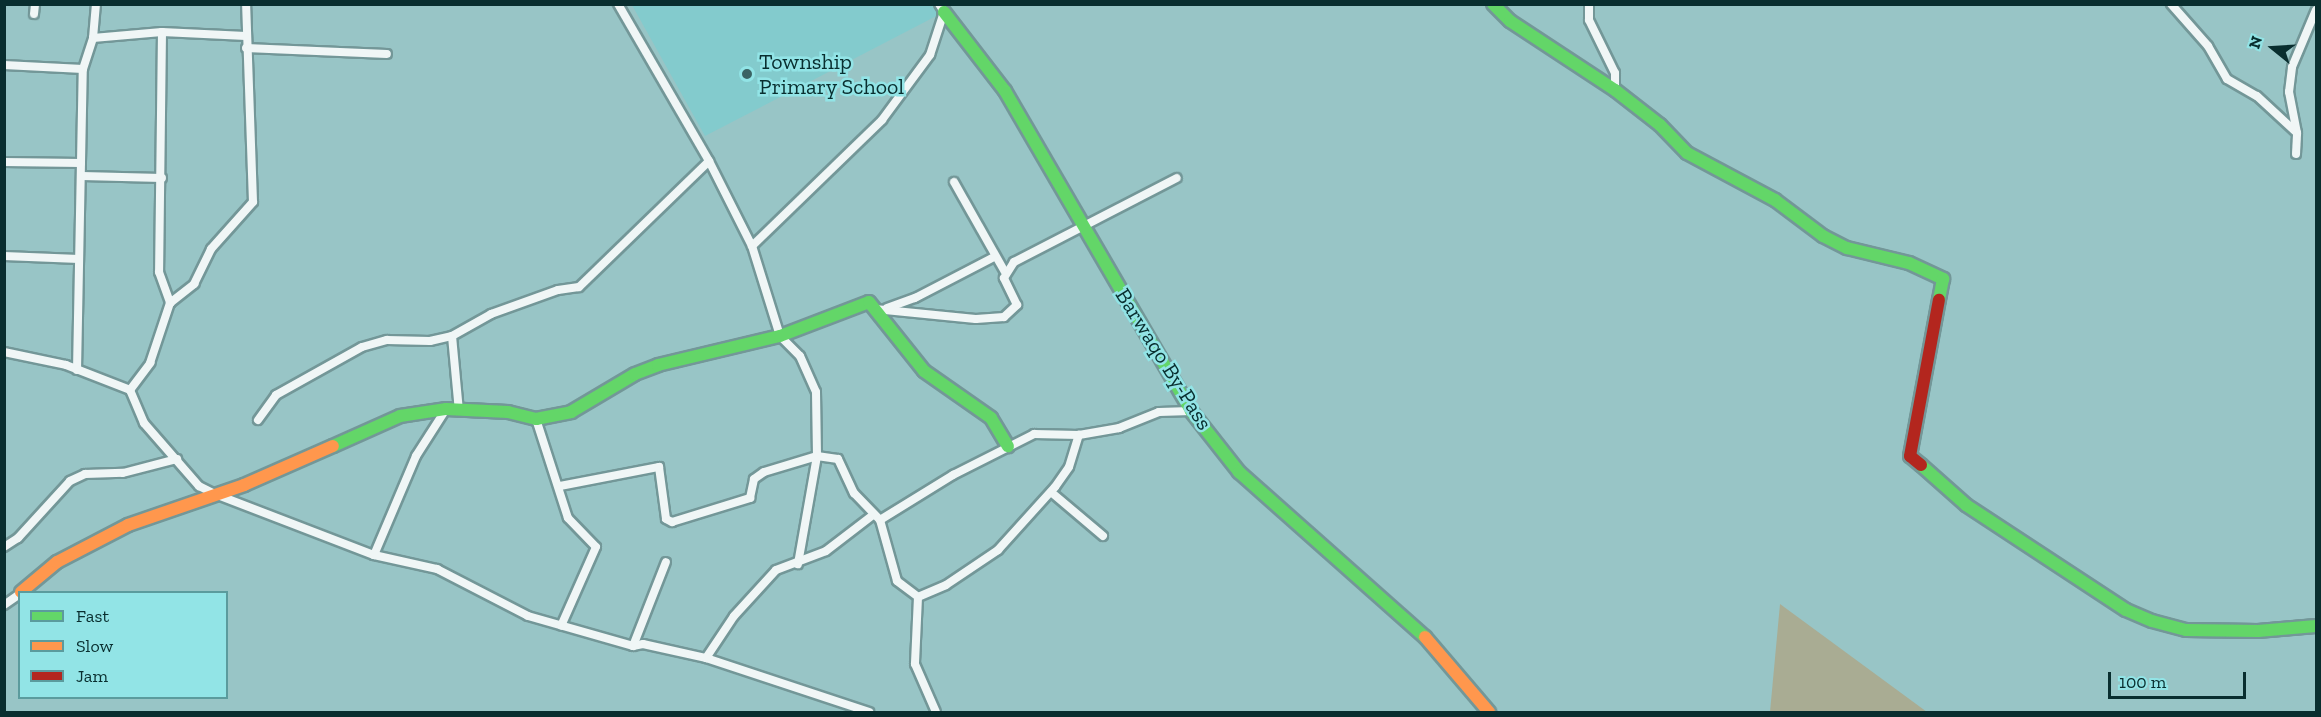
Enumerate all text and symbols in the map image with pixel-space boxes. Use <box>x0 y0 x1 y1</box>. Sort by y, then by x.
north arrow <box>2243 18 2303 78</box>
text: N <box>2244 34 2266 51</box>
place label: Township Primary School <box>759 48 905 100</box>
marker: Township Primary School <box>740 67 754 81</box>
street label: Barwaqo By-Pass <box>1110 283 1218 435</box>
legend <box>18 591 228 699</box>
text: Fast <box>76 605 109 627</box>
text: Slow <box>76 635 113 657</box>
scale bar <box>2111 660 2249 698</box>
text: Jam <box>76 665 108 687</box>
text: 100 m <box>2119 671 2166 693</box>

